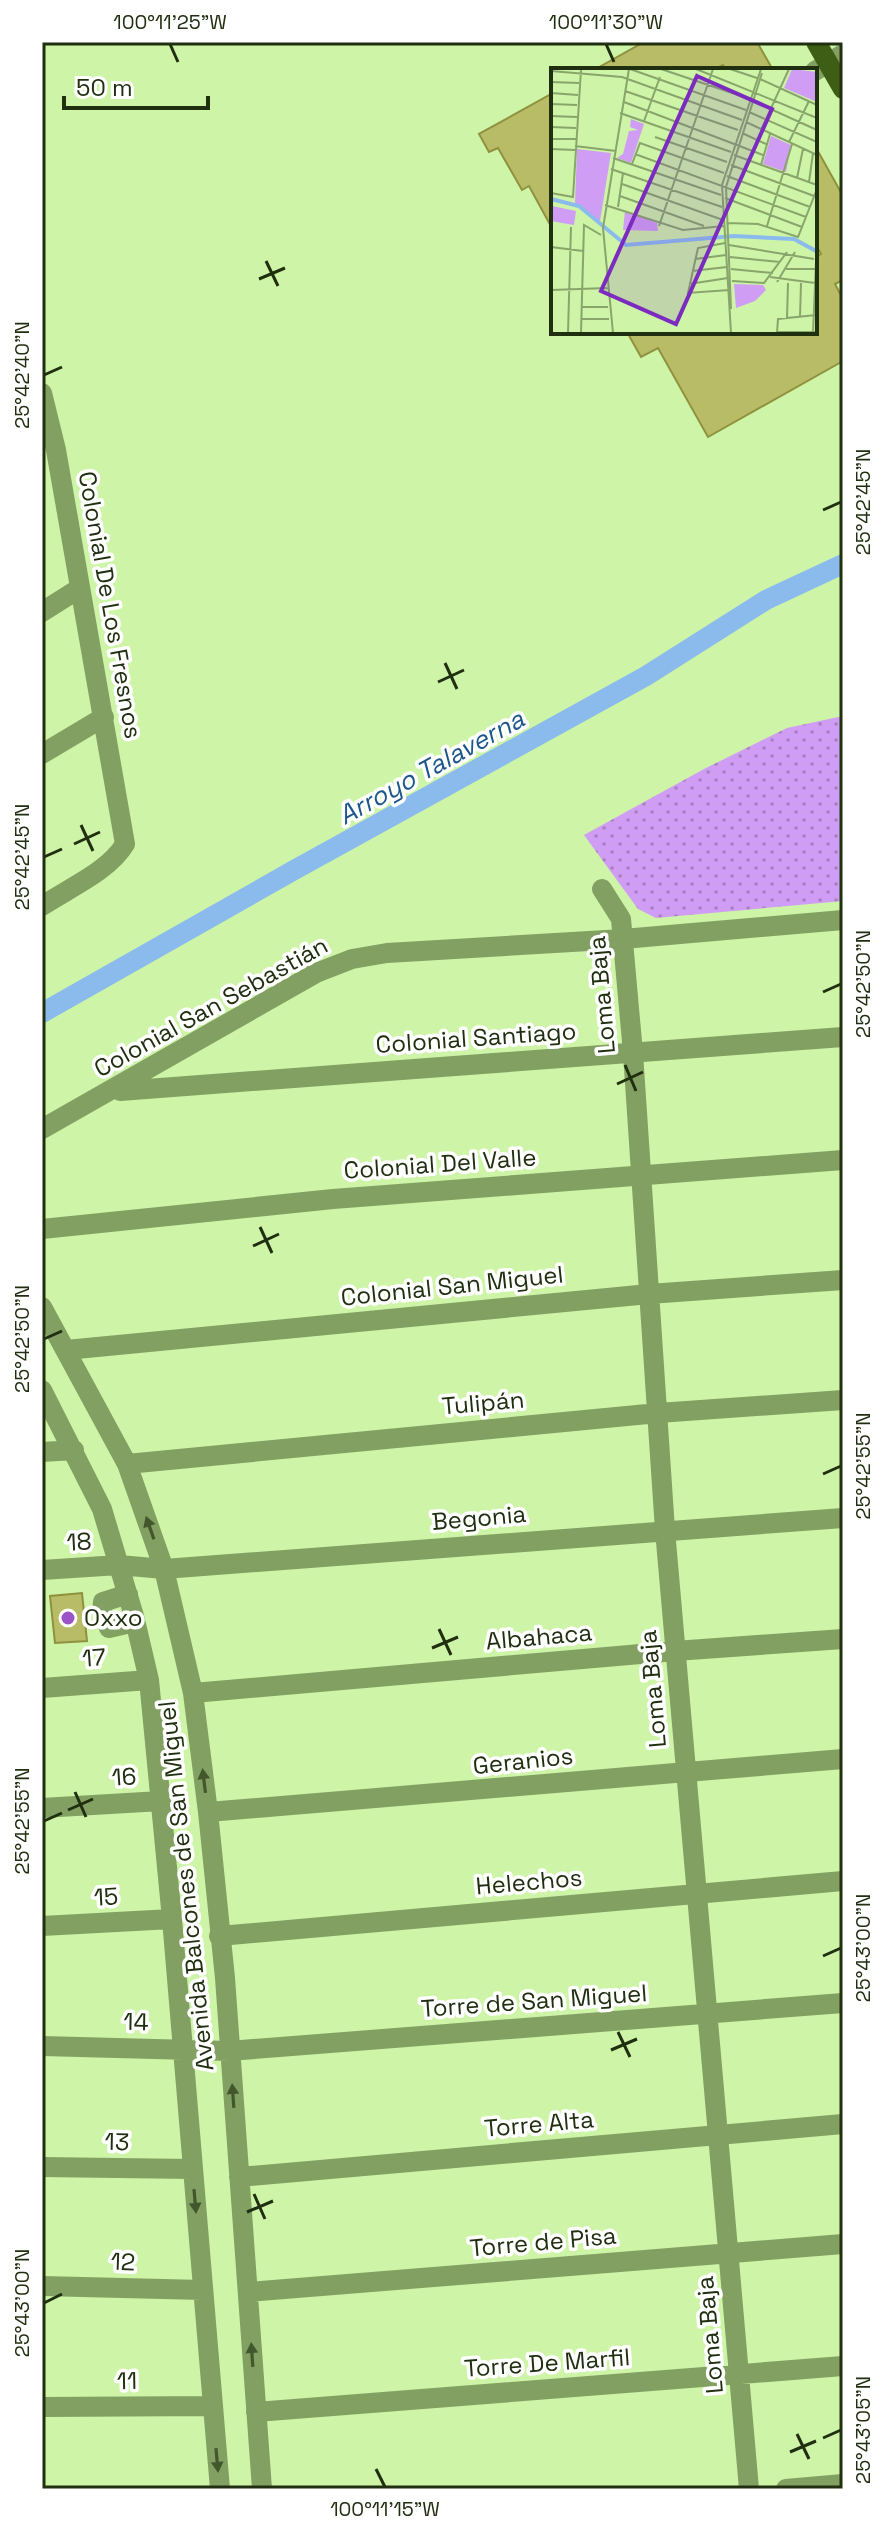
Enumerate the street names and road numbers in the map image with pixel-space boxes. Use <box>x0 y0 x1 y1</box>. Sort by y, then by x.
street label: Colonial De Los Fresnos <box>72 469 149 741</box>
street label: Colonial San Sebastián <box>88 929 333 1084</box>
street label: Loma Baja <box>581 935 622 1055</box>
street label: Colonial Santiago <box>375 1015 577 1060</box>
street label: Colonial Del Valle <box>343 1141 537 1186</box>
street label: Colonial San Miguel <box>339 1258 565 1313</box>
street label: Tulipán <box>440 1383 525 1422</box>
street label: Begonia <box>430 1498 528 1537</box>
street label: 18 <box>66 1525 92 1558</box>
street label: Albahaca <box>485 1616 594 1657</box>
street label: Loma Baja <box>632 1629 673 1749</box>
street label: 17 <box>81 1641 107 1674</box>
street label: Avenida Balcones de San Miguel <box>151 1700 220 2073</box>
street label: Geranios <box>471 1740 575 1781</box>
street label: 16 <box>111 1760 137 1793</box>
street label: Helechos <box>475 1861 583 1902</box>
street label: 15 <box>93 1880 119 1913</box>
street label: Torre de San Miguel <box>420 1977 648 2024</box>
street label: 14 <box>123 2006 149 2037</box>
street label: Torre Alta <box>483 2103 595 2144</box>
street label: 13 <box>104 2126 130 2157</box>
street label: Torre de Pisa <box>468 2220 618 2263</box>
street label: 12 <box>110 2246 136 2277</box>
street label: Loma Baja <box>689 2275 730 2395</box>
street label: Torre De Marfil <box>463 2341 631 2384</box>
street label: 11 <box>117 2365 137 2396</box>

